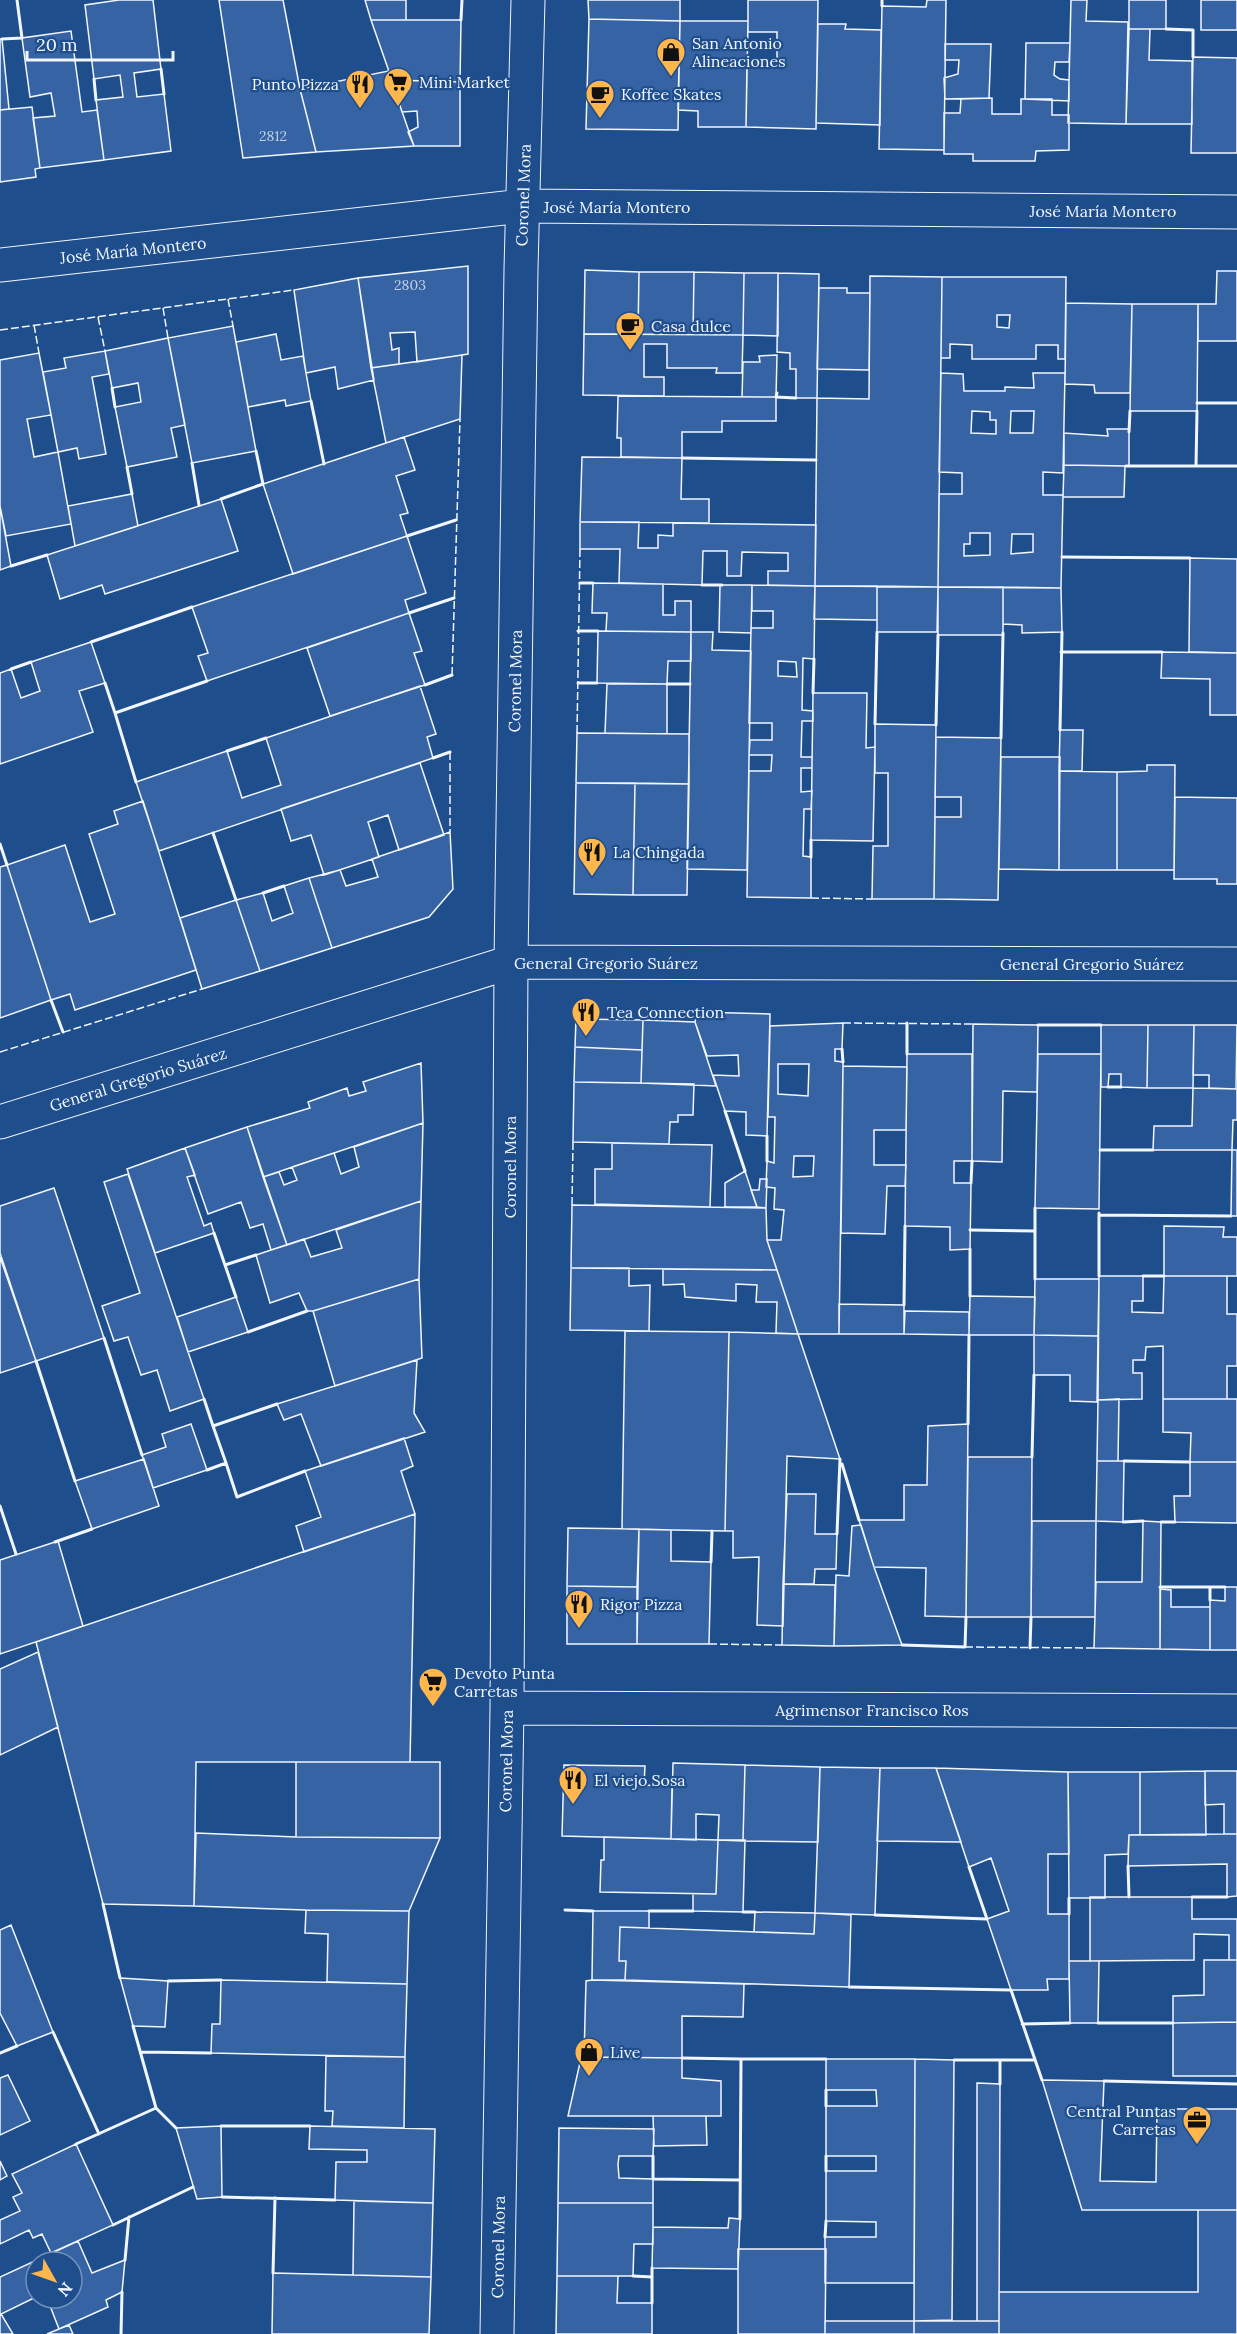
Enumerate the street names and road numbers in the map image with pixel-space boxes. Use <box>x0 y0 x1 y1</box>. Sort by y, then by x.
street label: Coronel Mora <box>511 143 535 247</box>
street label: José María Montero <box>543 197 690 217</box>
street label: José María Montero <box>1029 201 1176 221</box>
street label: José María Montero <box>58 232 207 268</box>
street label: Coronel Mora <box>504 629 526 733</box>
street label: General Gregorio Suárez <box>514 953 698 973</box>
street label: General Gregorio Suárez <box>1000 954 1184 974</box>
street label: General Gregorio Suárez <box>47 1043 229 1115</box>
street label: Coronel Mora <box>500 1116 520 1218</box>
street label: Agrimensor Francisco Ros <box>774 1700 969 1720</box>
street label: Coronel Mora <box>495 1709 517 1813</box>
street label: Coronel Mora <box>487 2195 509 2299</box>

